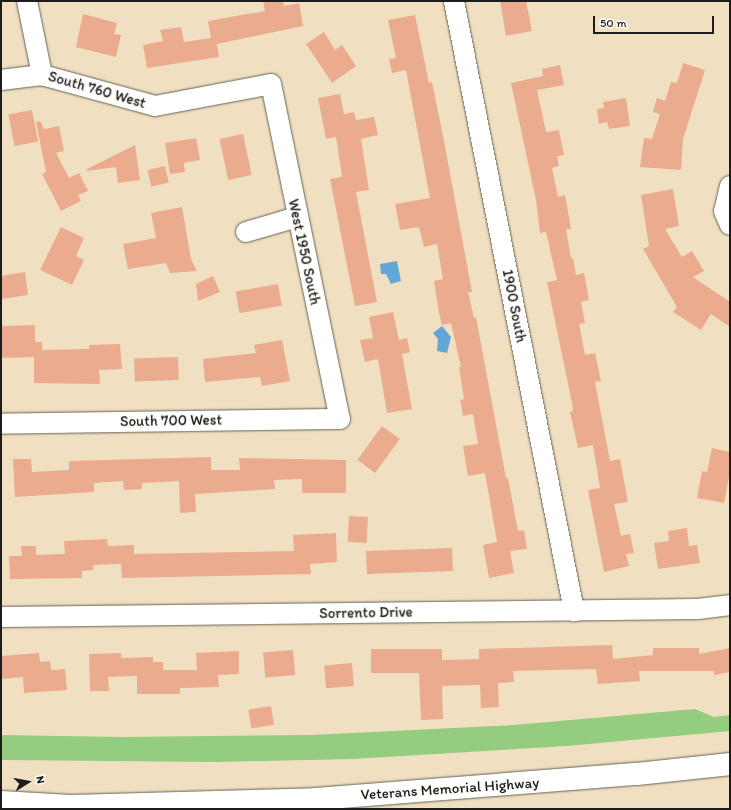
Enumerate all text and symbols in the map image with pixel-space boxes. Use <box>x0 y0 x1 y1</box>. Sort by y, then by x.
scale bar <box>595 8 716 34</box>
text: 50 m <box>600 16 626 30</box>
street label: South 760 West <box>46 67 148 113</box>
street label: West 1950 South <box>284 197 324 307</box>
street label: 1900 South <box>498 268 530 344</box>
street label: South 700 West <box>120 411 222 431</box>
street label: Sorrento Drive <box>319 603 413 623</box>
north arrow <box>8 762 48 802</box>
street label: Veterans Memorial Highway <box>360 774 540 804</box>
text: N <box>33 775 47 785</box>

